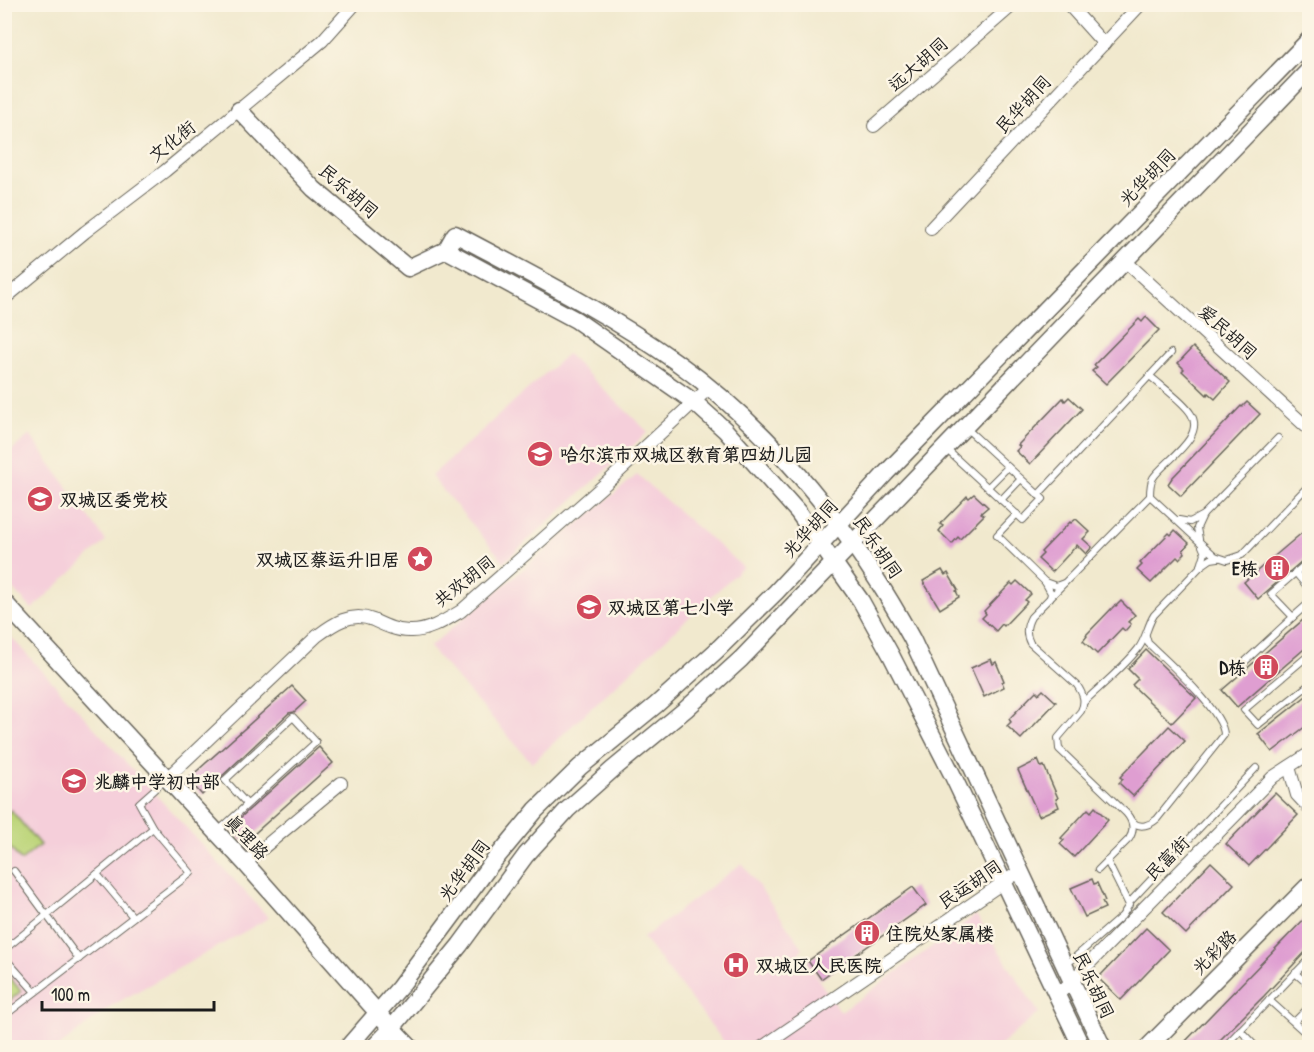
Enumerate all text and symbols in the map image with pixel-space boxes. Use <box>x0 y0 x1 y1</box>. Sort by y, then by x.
street label: 远大胡同 <box>883 31 953 97</box>
street label: 民华胡同 <box>989 69 1057 139</box>
street label: 文化街 <box>143 114 201 168</box>
street label: 光华胡同 <box>1113 142 1181 212</box>
street label: 民乐胡同 <box>314 158 384 224</box>
street label: 爱民胡同 <box>1193 299 1263 365</box>
school or university icon: 哈尔滨市双城区教育第四幼儿园 <box>525 439 555 469</box>
place label: 哈尔滨市双城区教育第四幼儿园 <box>560 442 812 467</box>
school or university icon: 双城区委党校 <box>25 484 55 514</box>
place label: 双城区委党校 <box>60 487 168 512</box>
street label: 光华胡同 <box>776 493 844 563</box>
street label: 民乐胡同 <box>848 510 908 584</box>
place icon: 双城区蔡运升旧居 <box>405 544 435 574</box>
place label: 双城区蔡运升旧居 <box>256 547 400 572</box>
street label: 共欢胡同 <box>428 549 500 613</box>
building icon: E栋 <box>1262 553 1292 583</box>
place label: E栋 <box>1232 556 1258 581</box>
school or university icon: 双城区第七小学 <box>574 592 604 622</box>
place label: 双城区第七小学 <box>608 595 734 620</box>
building icon: D栋 <box>1251 652 1281 682</box>
place label: D栋 <box>1219 655 1246 680</box>
school or university icon: 兆麟中学初中部 <box>59 766 89 796</box>
place label: 兆麟中学初中部 <box>94 769 220 794</box>
street label: 真理路 <box>219 809 275 865</box>
street label: 民富街 <box>1139 830 1195 886</box>
street label: 光华胡同 <box>432 834 496 906</box>
street label: 民运胡同 <box>933 854 1007 914</box>
building icon: 住院处家属楼 <box>852 918 882 948</box>
place label: 住院处家属楼 <box>886 921 994 946</box>
street label: 光彩路 <box>1186 924 1242 980</box>
street label: 民乐胡同 <box>1067 947 1121 1023</box>
hospital icon: 双城区人民医院 <box>721 950 751 980</box>
place label: 双城区人民医院 <box>756 953 882 978</box>
scale bar <box>42 974 214 1012</box>
text: 100 m <box>51 982 90 1007</box>

